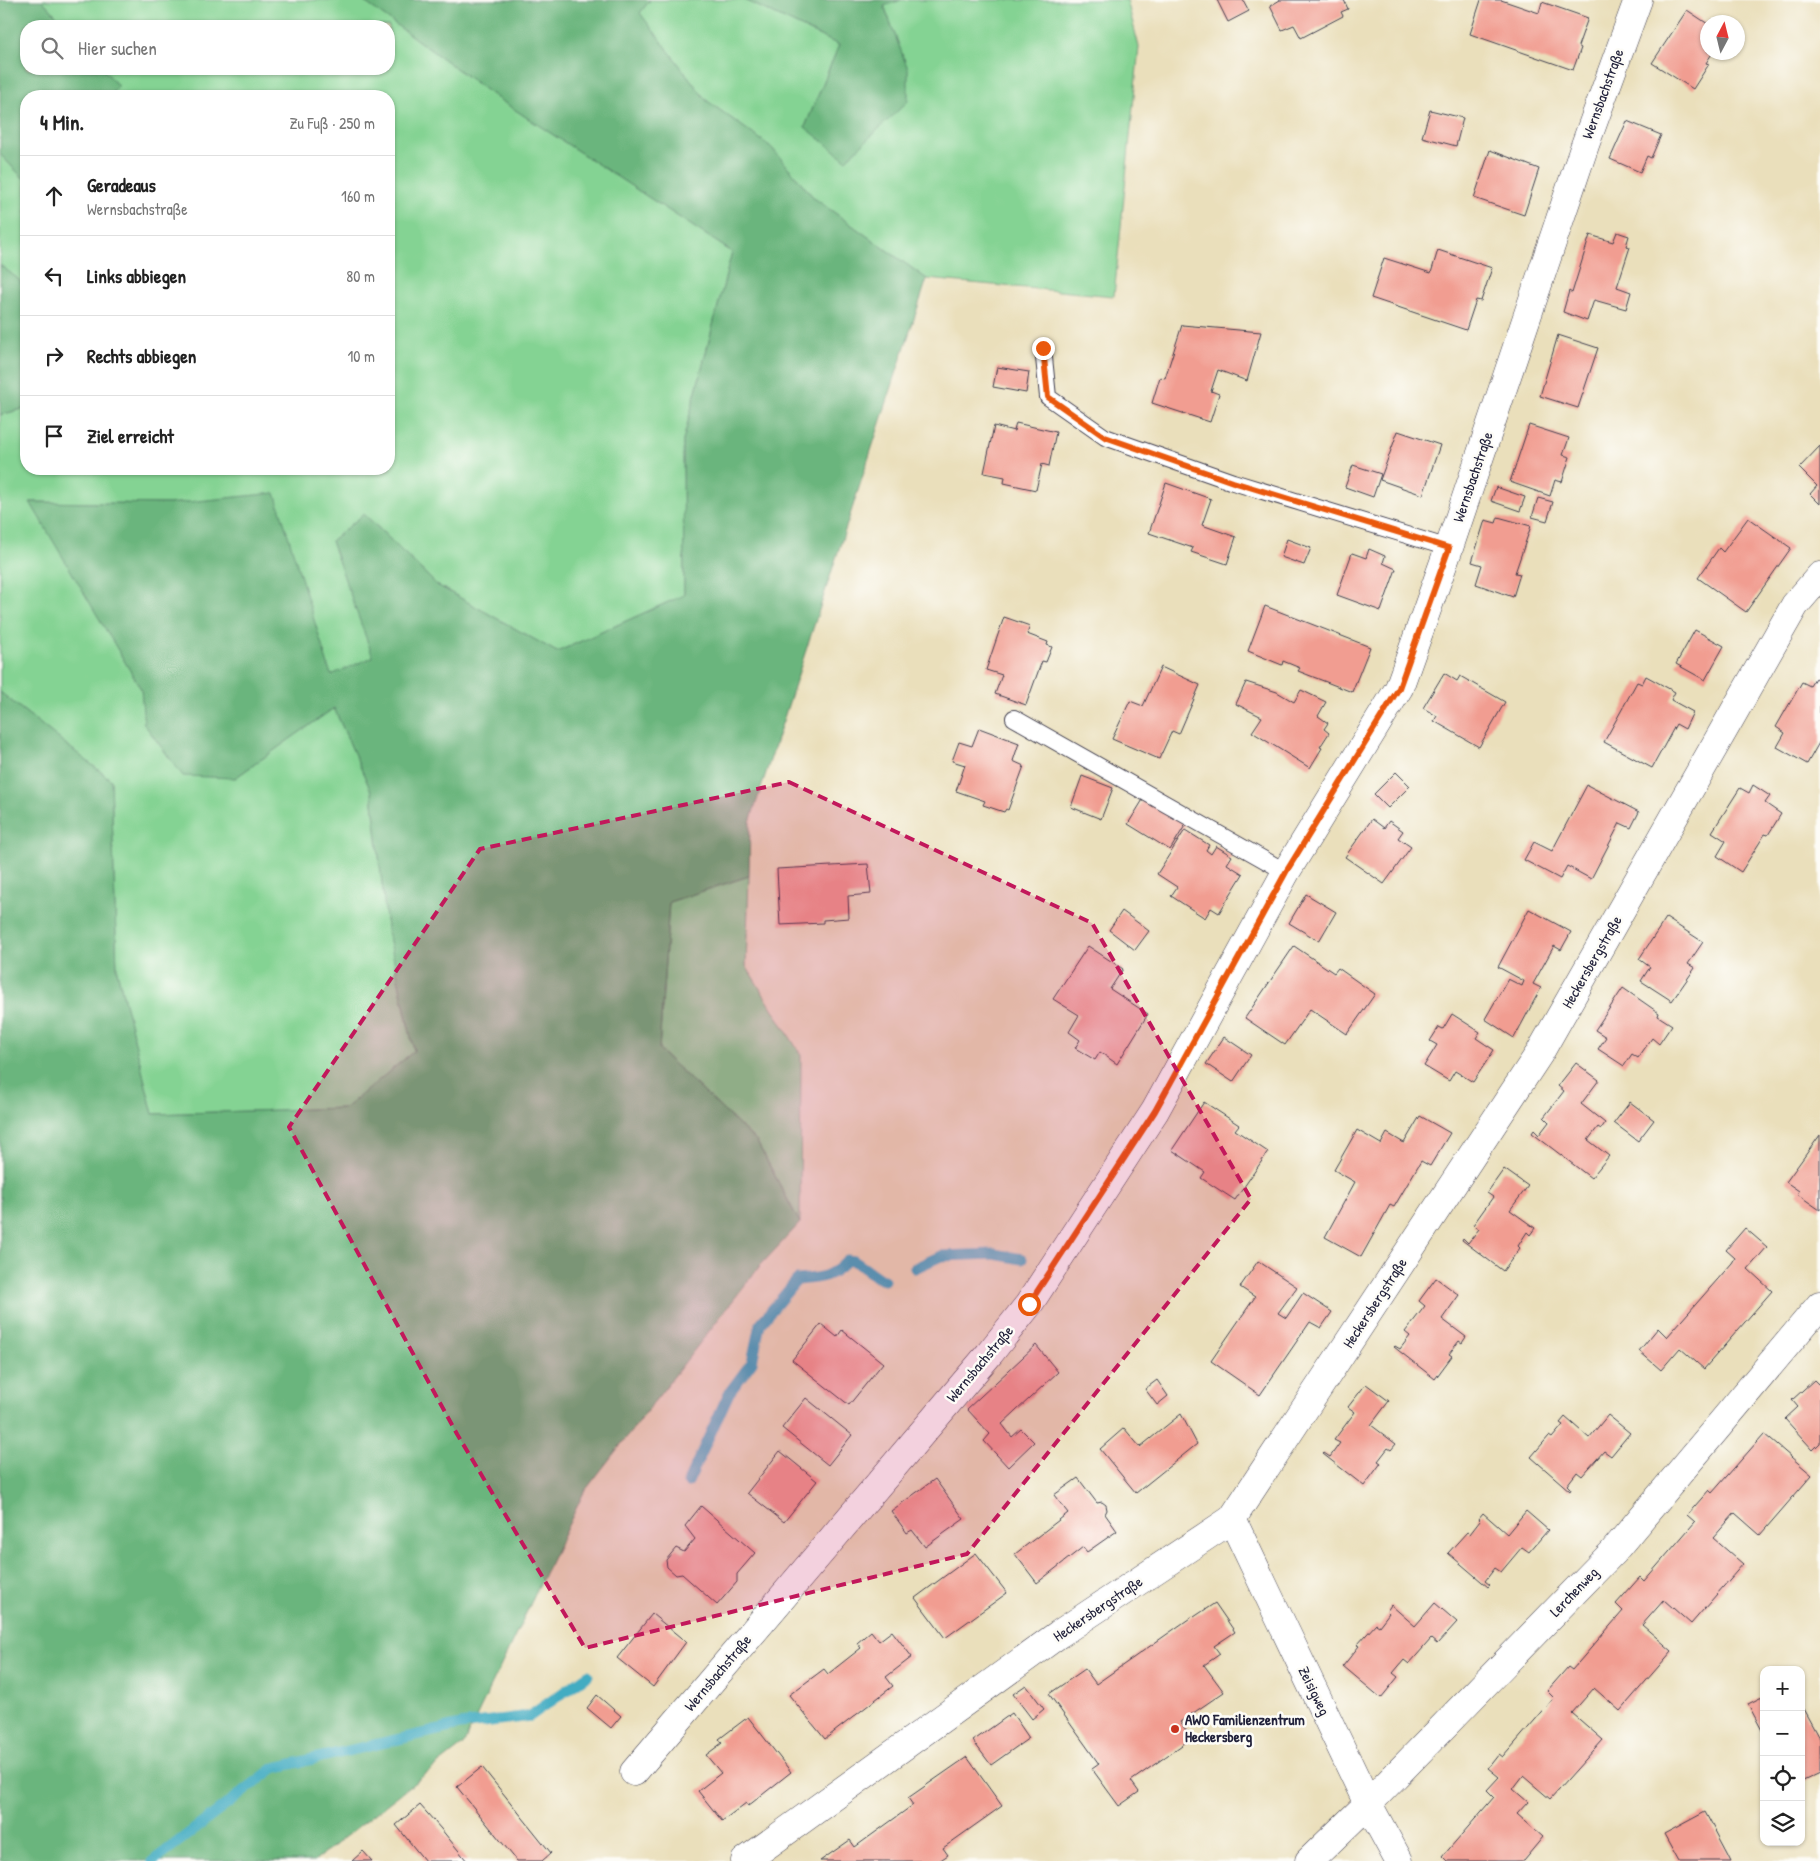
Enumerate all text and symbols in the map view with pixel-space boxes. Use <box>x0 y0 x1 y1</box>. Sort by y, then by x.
north arrow <box>1700 15 1745 60</box>
search box <box>20 20 395 75</box>
icon: search <box>38 34 66 62</box>
text: Hier suchen <box>78 35 157 61</box>
street label: Wernsbachstraße <box>1577 46 1629 142</box>
text: 4 Min. <box>40 108 84 137</box>
text: Zu Fuß · 250 m <box>289 112 375 134</box>
text: Geradeaus <box>87 172 156 198</box>
icon: ahead <box>40 182 68 210</box>
text: 160 m <box>341 185 375 207</box>
text: Wernsbachstraße <box>87 198 188 220</box>
icon: left <box>40 262 68 290</box>
text: Links abbiegen <box>87 263 186 289</box>
text: 80 m <box>346 265 375 287</box>
route end <box>1032 337 1055 360</box>
icon: right <box>40 342 68 370</box>
text: Rechts abbiegen <box>87 343 196 369</box>
text: 10 m <box>347 345 375 367</box>
icon: arrive <box>40 422 68 450</box>
text: Ziel erreicht <box>87 423 174 449</box>
street label: Wernsbachstraße <box>1447 429 1498 525</box>
street label: Heckersbergstraße <box>1557 912 1627 1012</box>
street label: Heckersbergstraße <box>1338 1254 1412 1352</box>
route start <box>1018 1293 1041 1316</box>
street label: Wernsbachstraße <box>941 1321 1018 1407</box>
street label: Lerchenweg <box>1545 1562 1603 1621</box>
street label: Heckersbergstraße <box>1049 1571 1147 1646</box>
street label: Wernsbachstraße <box>679 1630 756 1716</box>
street label: Zeisigweg <box>1294 1663 1335 1719</box>
map controls <box>1760 1666 1805 1846</box>
button: + <box>1760 1666 1805 1711</box>
place label: AWO Familienzentrum Heckersberg <box>1185 1709 1305 1748</box>
button: − <box>1760 1711 1805 1756</box>
marker: AWO Familienzentrum Heckersberg <box>1169 1723 1181 1735</box>
button: locate <box>1760 1756 1805 1801</box>
button: layers <box>1760 1801 1805 1846</box>

